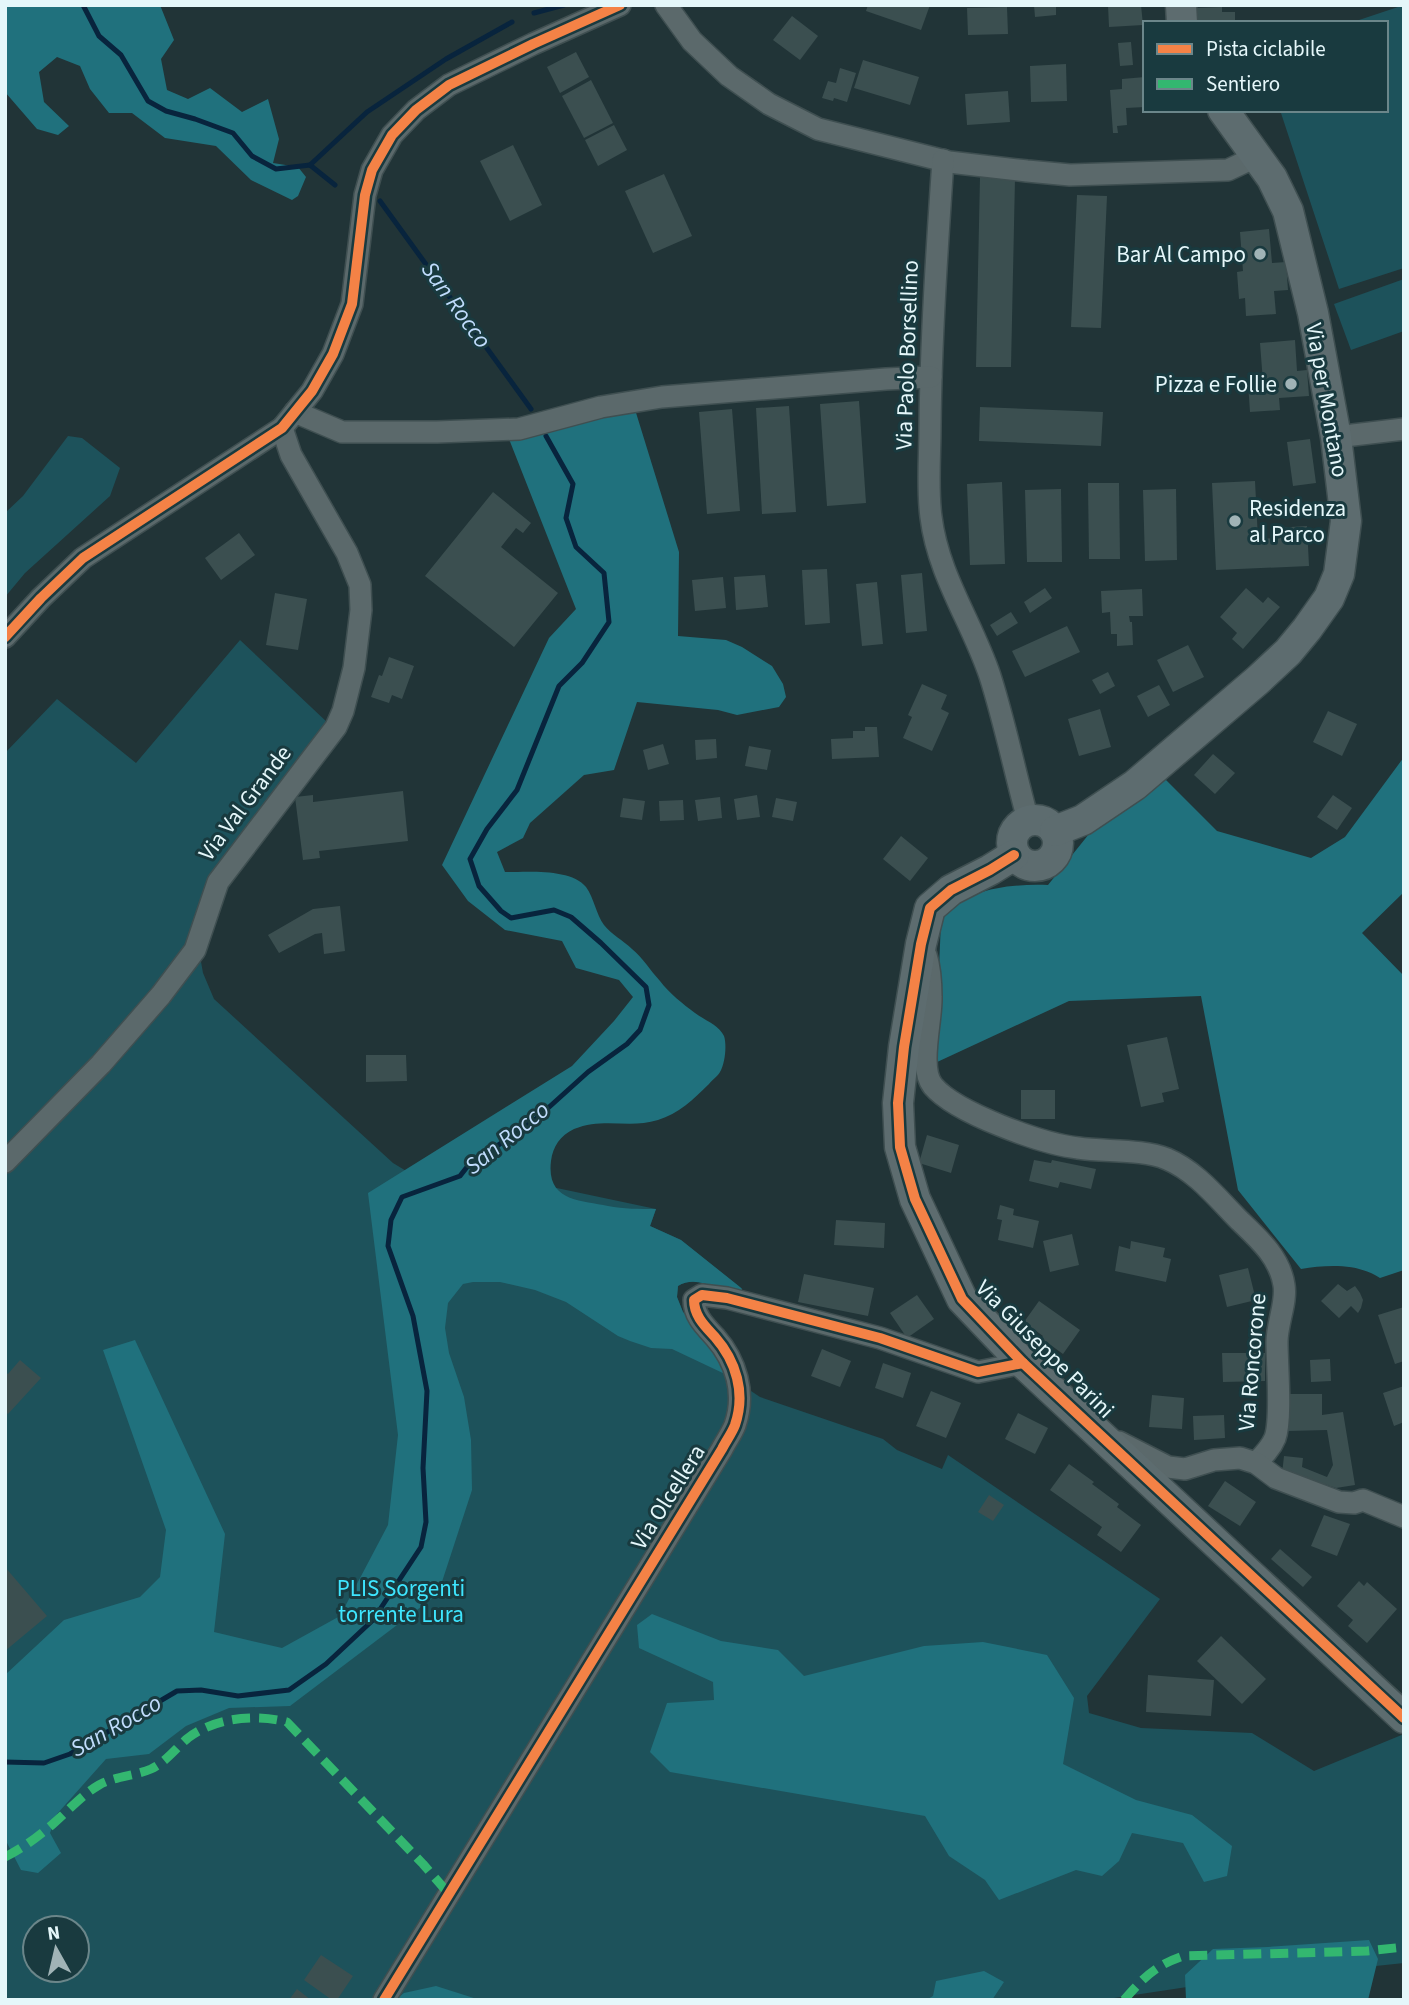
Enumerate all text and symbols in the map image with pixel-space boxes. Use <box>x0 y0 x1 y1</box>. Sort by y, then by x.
legend <box>1143 21 1388 112</box>
text: Pista ciclabile <box>1206 34 1326 64</box>
text: Sentiero <box>1206 69 1280 99</box>
place label: Bar Al Campo <box>1116 238 1246 271</box>
marker: Bar Al Campo <box>1252 246 1268 262</box>
water label: San Rocco <box>412 254 500 356</box>
street label: Via Paolo Borsellino <box>887 259 927 451</box>
street label: Via per Montano <box>1297 320 1357 480</box>
place label: Pizza e Follie <box>1155 368 1277 401</box>
marker: Pizza e Follie <box>1283 376 1299 392</box>
place label: Residenza al Parco <box>1249 492 1346 551</box>
marker: Residenza al Parco <box>1227 513 1243 529</box>
street label: Via Val Grande <box>191 738 299 868</box>
water label: San Rocco <box>457 1093 557 1183</box>
street label: Via Giuseppe Parini <box>968 1272 1122 1426</box>
street label: Via Roncorone <box>1230 1292 1274 1432</box>
street label: Via Olcellera <box>623 1438 713 1556</box>
park label: PLIS Sorgenti torrente Lura <box>337 1572 465 1631</box>
water label: San Rocco <box>64 1686 168 1766</box>
north arrow <box>21 1914 91 1984</box>
text: N <box>46 1919 62 1948</box>

